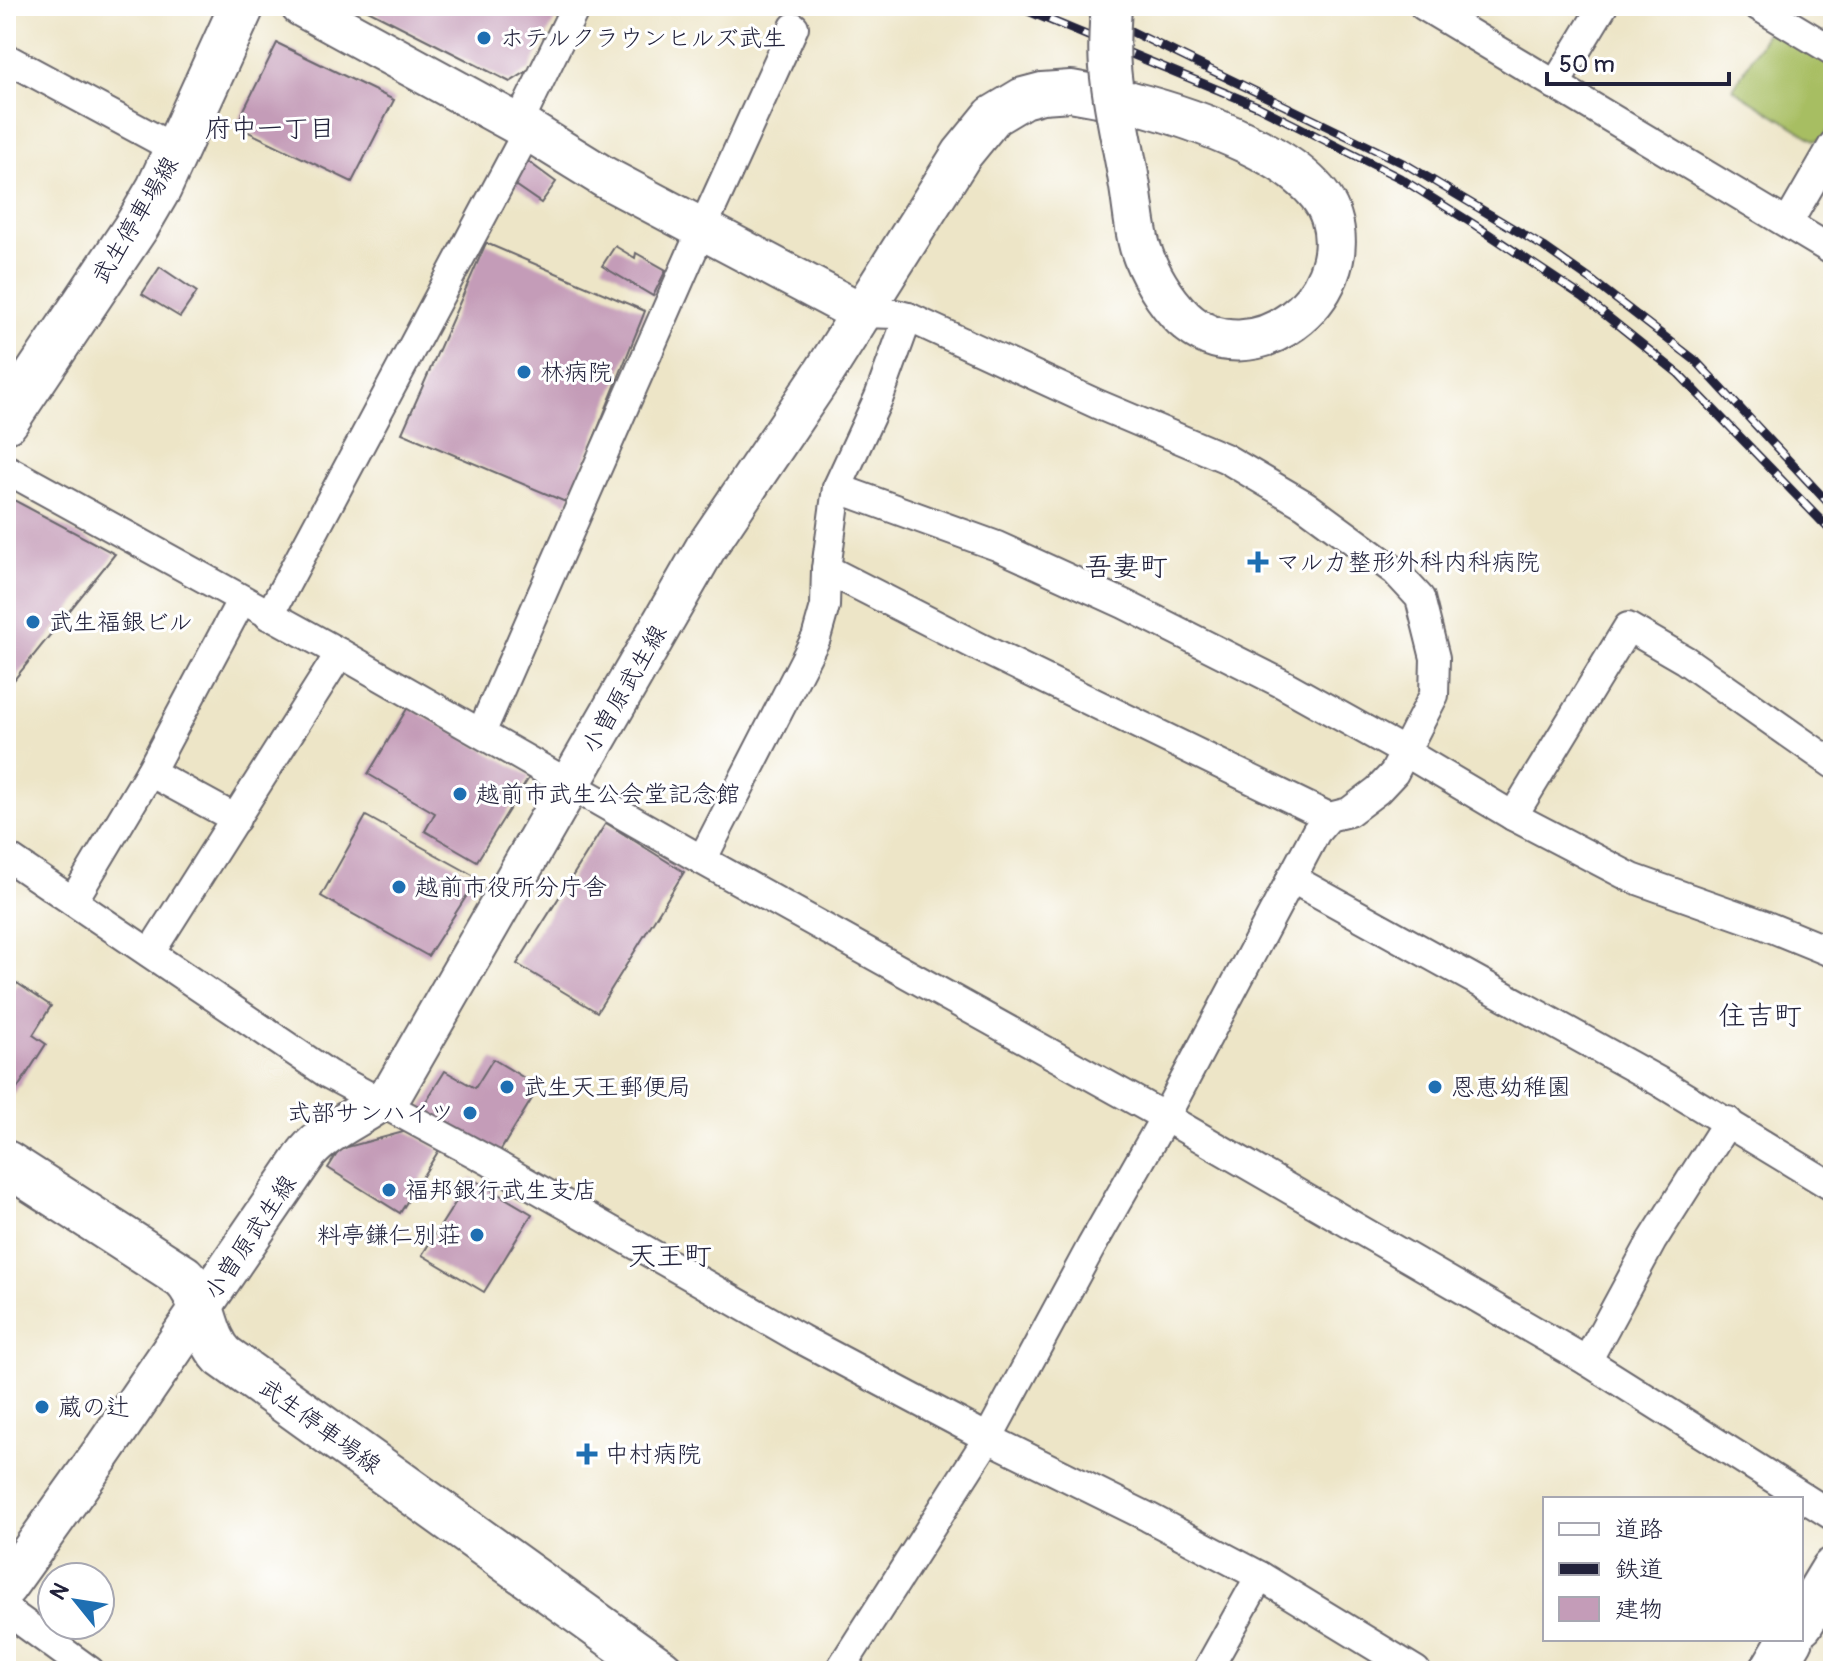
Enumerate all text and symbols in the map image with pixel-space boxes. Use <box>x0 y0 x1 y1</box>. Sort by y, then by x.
place label: ホテルクラウンヒルズ武生 <box>500 24 787 53</box>
marker: ホテルクラウンヒルズ武生 <box>475 29 493 47</box>
scale bar <box>1547 36 1729 86</box>
text: 50 m <box>1559 50 1615 79</box>
district label: 府中一丁目 <box>205 113 335 145</box>
street label: 武生停車場線 <box>86 151 185 289</box>
place label: 林病院 <box>540 358 612 387</box>
marker: 林病院 <box>515 363 533 381</box>
place label: マルカ整形外科内科病院 <box>1276 548 1540 577</box>
district label: 吾妻町 <box>1084 550 1168 585</box>
marker: マルカ整形外科内科病院 <box>1247 551 1269 573</box>
place label: 武生福銀ビル <box>49 608 193 637</box>
marker: 武生福銀ビル <box>24 613 42 631</box>
street label: 小曽原武生線 <box>576 620 673 759</box>
place label: 越前市武生公会堂記念館 <box>476 780 740 809</box>
marker: 越前市武生公会堂記念館 <box>451 785 469 803</box>
place label: 越前市役所分庁舎 <box>415 873 607 902</box>
marker: 越前市役所分庁舎 <box>390 878 408 896</box>
district label: 住吉町 <box>1718 999 1802 1034</box>
place label: 武生天王郵便局 <box>523 1073 691 1102</box>
place label: 恩恵幼稚園 <box>1451 1073 1571 1102</box>
marker: 武生天王郵便局 <box>498 1078 516 1096</box>
marker: 恩恵幼稚園 <box>1426 1078 1444 1096</box>
place label: 式部サンハイツ <box>287 1099 454 1128</box>
marker: 式部サンハイツ <box>461 1104 479 1122</box>
street label: 小曽原武生線 <box>198 1169 303 1305</box>
place label: 福邦銀行武生支店 <box>405 1176 597 1205</box>
marker: 福邦銀行武生支店 <box>380 1181 398 1199</box>
place label: 料亭鎌仁別荘 <box>317 1221 461 1250</box>
marker: 料亭鎌仁別荘 <box>468 1226 486 1244</box>
district label: 天王町 <box>628 1239 712 1274</box>
street label: 武生停車場線 <box>253 1372 386 1480</box>
place label: 蔵の辻 <box>58 1393 130 1422</box>
marker: 蔵の辻 <box>33 1398 51 1416</box>
place label: 中村病院 <box>605 1440 701 1469</box>
marker: 中村病院 <box>576 1443 598 1465</box>
legend <box>1543 1497 1803 1641</box>
text: 道路 <box>1615 1515 1663 1544</box>
text: 鉄道 <box>1615 1555 1663 1584</box>
north arrow <box>36 1561 116 1641</box>
text: N <box>44 1578 75 1605</box>
text: 建物 <box>1615 1595 1663 1624</box>

